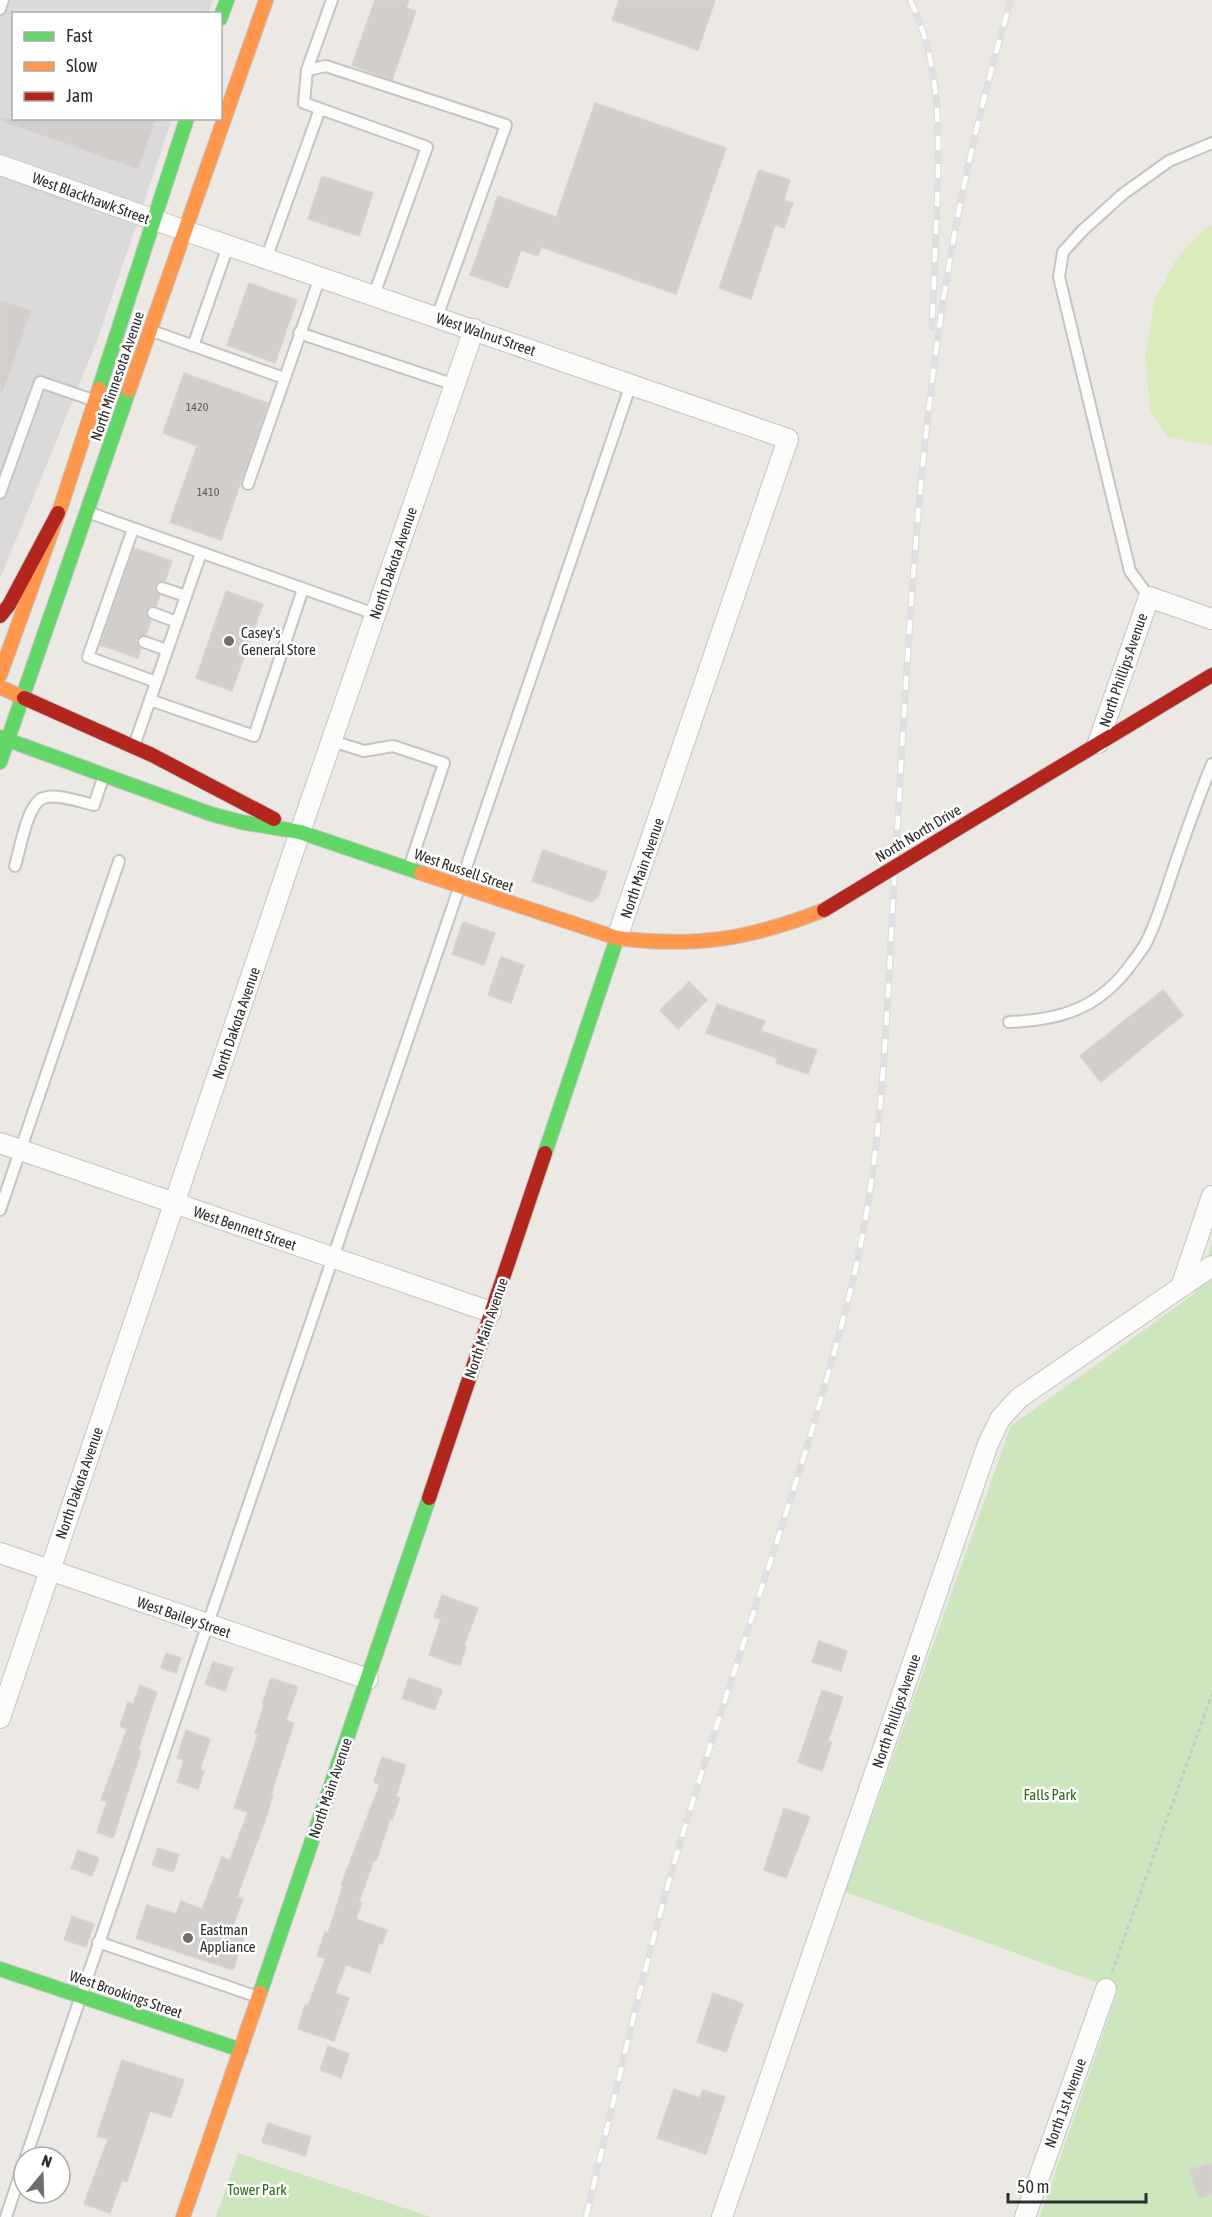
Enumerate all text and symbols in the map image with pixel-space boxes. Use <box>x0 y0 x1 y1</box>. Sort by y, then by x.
legend <box>12 12 222 120</box>
text: Fast <box>66 25 93 46</box>
text: Slow <box>66 55 97 76</box>
text: Jam <box>66 85 93 106</box>
street label: West Blackhawk Street <box>30 169 152 227</box>
street label: North Minnesota Avenue <box>87 309 147 443</box>
street label: West Walnut Street <box>434 309 538 359</box>
house number: 1420 <box>186 400 209 414</box>
house number: 1410 <box>197 485 220 499</box>
street label: North Dakota Avenue <box>366 505 420 621</box>
street label: North Phillips Avenue <box>1096 611 1151 729</box>
place label: Casey's General Store <box>241 624 316 658</box>
marker: Casey's General Store <box>222 634 236 648</box>
street label: North North Drive <box>872 801 964 865</box>
street label: North Main Avenue <box>617 815 667 920</box>
street label: West Russell Street <box>412 845 516 895</box>
street label: North Dakota Avenue <box>209 965 263 1081</box>
street label: West Bennett Street <box>191 1202 299 1254</box>
street label: North Main Avenue <box>461 1275 511 1380</box>
street label: North Dakota Avenue <box>52 1425 106 1541</box>
street label: West Bailey Street <box>135 1593 233 1641</box>
street label: North Phillips Avenue <box>869 1652 924 1770</box>
street label: North Main Avenue <box>305 1735 355 1840</box>
park label: Falls Park <box>1023 1786 1077 1803</box>
place label: Eastman Appliance <box>200 1921 256 1955</box>
marker: Eastman Appliance <box>181 1931 195 1945</box>
street label: West Brookings Street <box>67 1967 185 2021</box>
street label: North 1st Avenue <box>1041 2056 1089 2150</box>
north arrow <box>12 2145 72 2205</box>
text: N <box>39 2151 54 2171</box>
scale bar <box>1008 2166 1146 2204</box>
text: 50 m <box>1017 2176 1049 2197</box>
park label: Tower Park <box>227 2181 287 2198</box>

